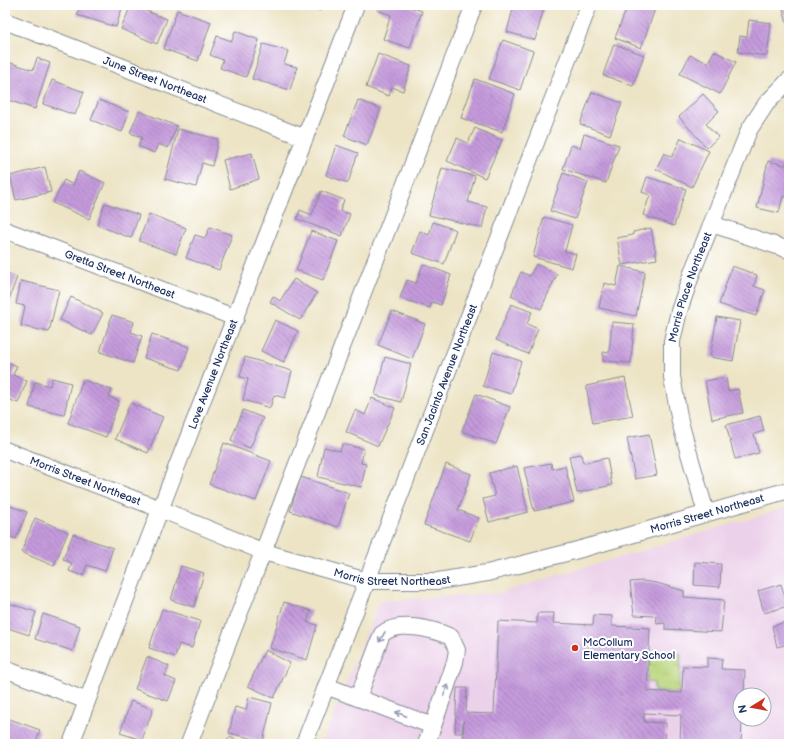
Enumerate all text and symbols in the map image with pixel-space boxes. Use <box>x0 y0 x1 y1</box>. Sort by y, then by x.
street label: June Street Northeast <box>101 53 209 106</box>
street label: Morris Place Northeast <box>665 230 714 343</box>
street label: Gretta Street Northeast <box>63 247 177 301</box>
street label: San Jacinto Avenue Northeast <box>413 302 480 447</box>
street label: Love Avenue Northeast <box>185 317 240 431</box>
street label: Morris Street Northeast <box>28 454 143 508</box>
street label: Morris Street Northeast <box>649 491 766 536</box>
street label: Morris Street Northeast <box>332 565 452 588</box>
one-way arrow <box>378 631 386 643</box>
place label: McCollum Elementary School <box>583 636 675 662</box>
marker: McCollum Elementary School <box>570 643 580 653</box>
one-way arrow <box>443 684 450 696</box>
north arrow <box>732 687 772 727</box>
text: N <box>736 704 750 714</box>
one-way arrow <box>395 710 407 718</box>

